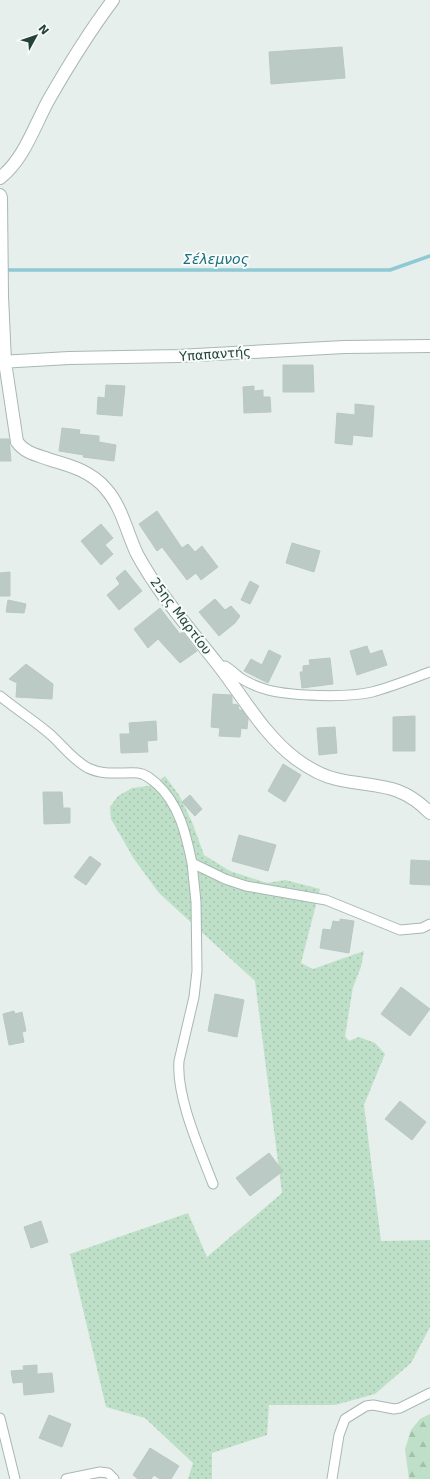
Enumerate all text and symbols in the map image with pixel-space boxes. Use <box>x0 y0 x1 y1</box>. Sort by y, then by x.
north arrow <box>16 16 56 56</box>
text: N <box>35 22 51 38</box>
water label: Σέλεμνος <box>183 251 249 267</box>
street label: Υπαπαντής <box>178 344 251 364</box>
street label: 25ης Μαρτίου <box>147 575 215 657</box>

